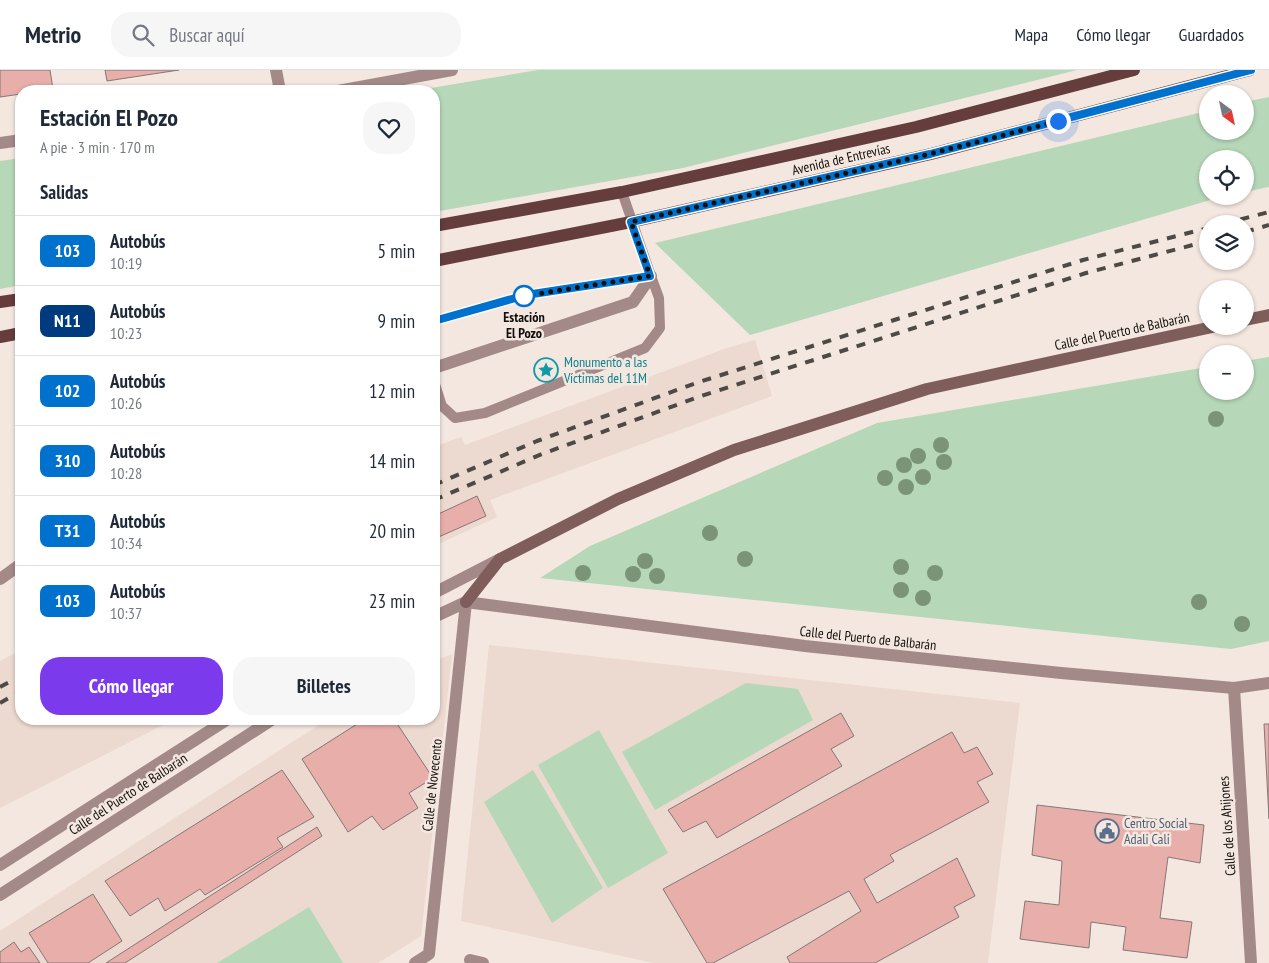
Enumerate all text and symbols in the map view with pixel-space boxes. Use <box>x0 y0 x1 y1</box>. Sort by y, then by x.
search box <box>111 12 461 57</box>
text: Metrio <box>25 19 81 50</box>
icon: search <box>129 21 157 49</box>
text: Buscar aquí <box>169 23 245 47</box>
text: Mapa <box>1014 23 1048 46</box>
text: Cómo llegar <box>1076 23 1151 46</box>
text: Guardados <box>1179 23 1244 46</box>
north arrow <box>1199 85 1254 140</box>
map controls <box>1199 85 1254 400</box>
text: Estación El Pozo <box>40 102 178 133</box>
button: heart <box>363 102 415 154</box>
your location <box>1046 109 1071 134</box>
text: A pie · 3 min · 170 m <box>40 137 155 157</box>
street label: Avenida de Entrevías <box>790 139 892 179</box>
button: locate <box>1199 150 1254 205</box>
text: Salidas <box>40 180 88 204</box>
button: layers <box>1199 215 1254 270</box>
text: Autobús <box>110 229 166 253</box>
text: 103 <box>55 239 80 262</box>
text: 5 min <box>378 239 415 263</box>
text: 10:19 <box>110 253 142 273</box>
button: + <box>1199 280 1254 335</box>
marker: Estación El Pozo <box>513 285 535 307</box>
text: Autobús <box>110 299 166 323</box>
place label: Estación El Pozo <box>503 308 545 342</box>
street label: Calle del Puerto de Balbarán <box>1053 308 1191 354</box>
text: N11 <box>54 309 81 332</box>
text: 9 min <box>378 309 415 333</box>
text: 10:23 <box>110 323 142 343</box>
button: − <box>1199 345 1254 400</box>
place label: Monumento a las Víctimas del 11M <box>563 353 647 387</box>
place icon: Monumento a las Víctimas del 11M <box>533 357 559 383</box>
text: Autobús <box>110 369 166 393</box>
text: 102 <box>55 379 80 402</box>
text: 12 min <box>369 379 415 403</box>
text: 10:26 <box>110 393 142 413</box>
text: Autobús <box>110 439 166 463</box>
text: 310 <box>55 449 80 472</box>
text: 14 min <box>369 449 415 473</box>
text: 10:28 <box>110 463 142 483</box>
text: Autobús <box>110 509 166 533</box>
text: T31 <box>55 519 80 542</box>
text: 20 min <box>369 519 415 543</box>
text: 10:34 <box>110 533 142 553</box>
text: Autobús <box>110 579 166 603</box>
text: 103 <box>55 589 80 612</box>
text: 23 min <box>369 589 415 613</box>
text: 10:37 <box>110 603 142 623</box>
street label: Calle del Puerto de Balbarán <box>799 622 937 654</box>
button: Cómo llegar <box>40 657 223 715</box>
button: Billetes <box>233 657 415 715</box>
street label: Calle de Novecento <box>418 738 446 832</box>
street label: Calle del Puerto de Balbarán <box>65 749 191 839</box>
street label: Calle de los Ahijones <box>1215 775 1239 877</box>
place label: Centro Social Adali Cali <box>1124 814 1188 848</box>
public building icon: Centro Social Adali Cali <box>1094 818 1120 844</box>

